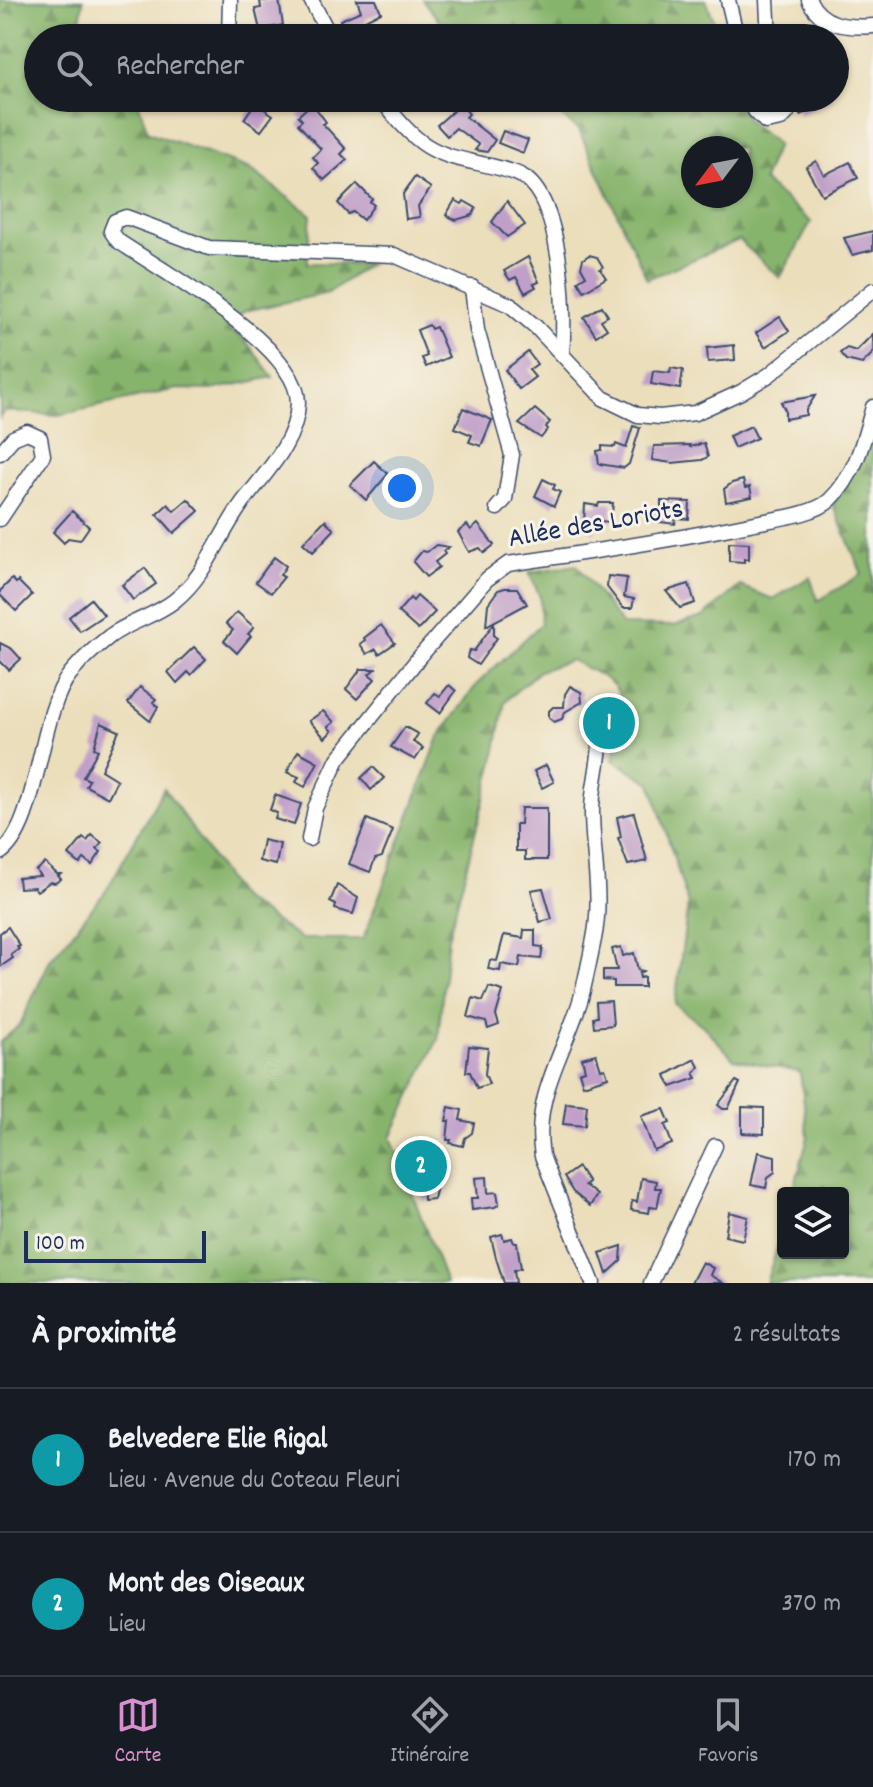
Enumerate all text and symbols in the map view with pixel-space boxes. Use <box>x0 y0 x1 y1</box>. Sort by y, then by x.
search box <box>24 24 849 112</box>
icon: search <box>52 46 96 90</box>
text: Rechercher <box>116 47 244 90</box>
north arrow <box>681 136 753 208</box>
your location <box>382 468 422 508</box>
street label: Allée des Loriots <box>505 491 687 561</box>
pin: 1 <box>583 693 635 753</box>
pin: 2 <box>395 1136 447 1196</box>
map controls <box>777 1187 849 1259</box>
button: layers <box>777 1187 849 1259</box>
scale bar <box>24 1227 206 1263</box>
text: 100 m <box>36 1229 85 1260</box>
text: À proximité <box>32 1311 176 1360</box>
text: 2 résultats <box>732 1317 841 1354</box>
text: Belvedere Elie Rigal <box>108 1420 328 1463</box>
text: 1 <box>55 1442 61 1479</box>
text: 170 m <box>787 1442 841 1479</box>
text: Lieu · Avenue du Coteau Fleuri <box>108 1463 400 1500</box>
text: Mont des Oiseaux <box>108 1564 304 1607</box>
text: 2 <box>52 1586 64 1623</box>
text: 370 m <box>782 1586 841 1623</box>
text: Lieu <box>108 1607 146 1644</box>
tab: Carte <box>114 1693 162 1772</box>
tab: Itinéraire <box>390 1693 469 1772</box>
tab: Favoris <box>698 1693 759 1772</box>

